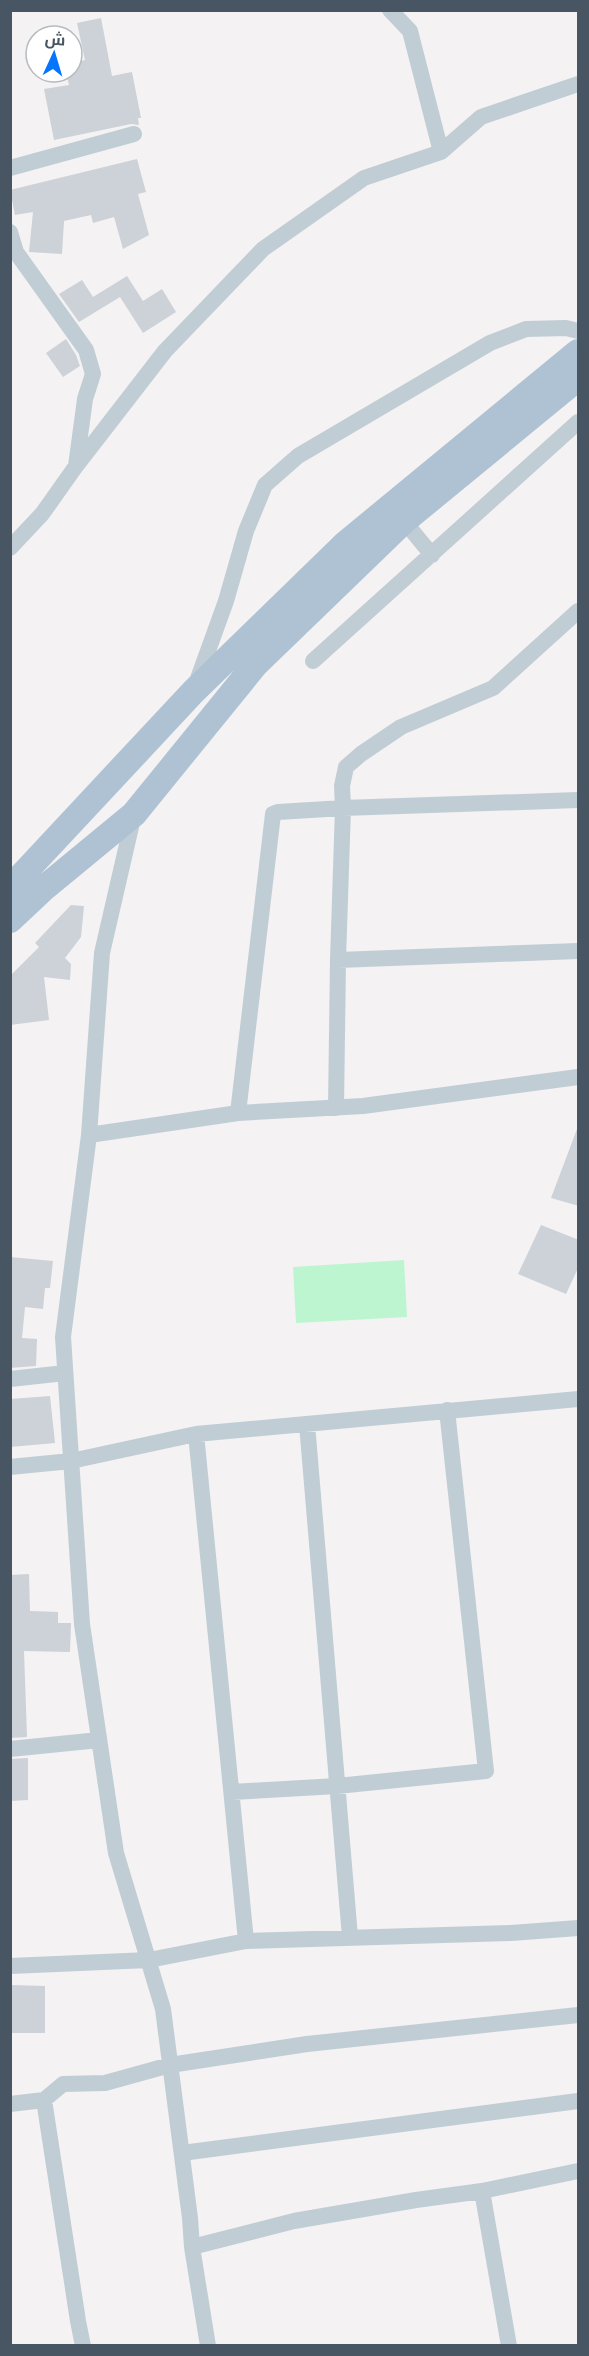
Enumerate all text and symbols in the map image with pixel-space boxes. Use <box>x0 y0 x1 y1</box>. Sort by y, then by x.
north arrow <box>24 24 84 84</box>
text: ش <box>44 28 66 50</box>

